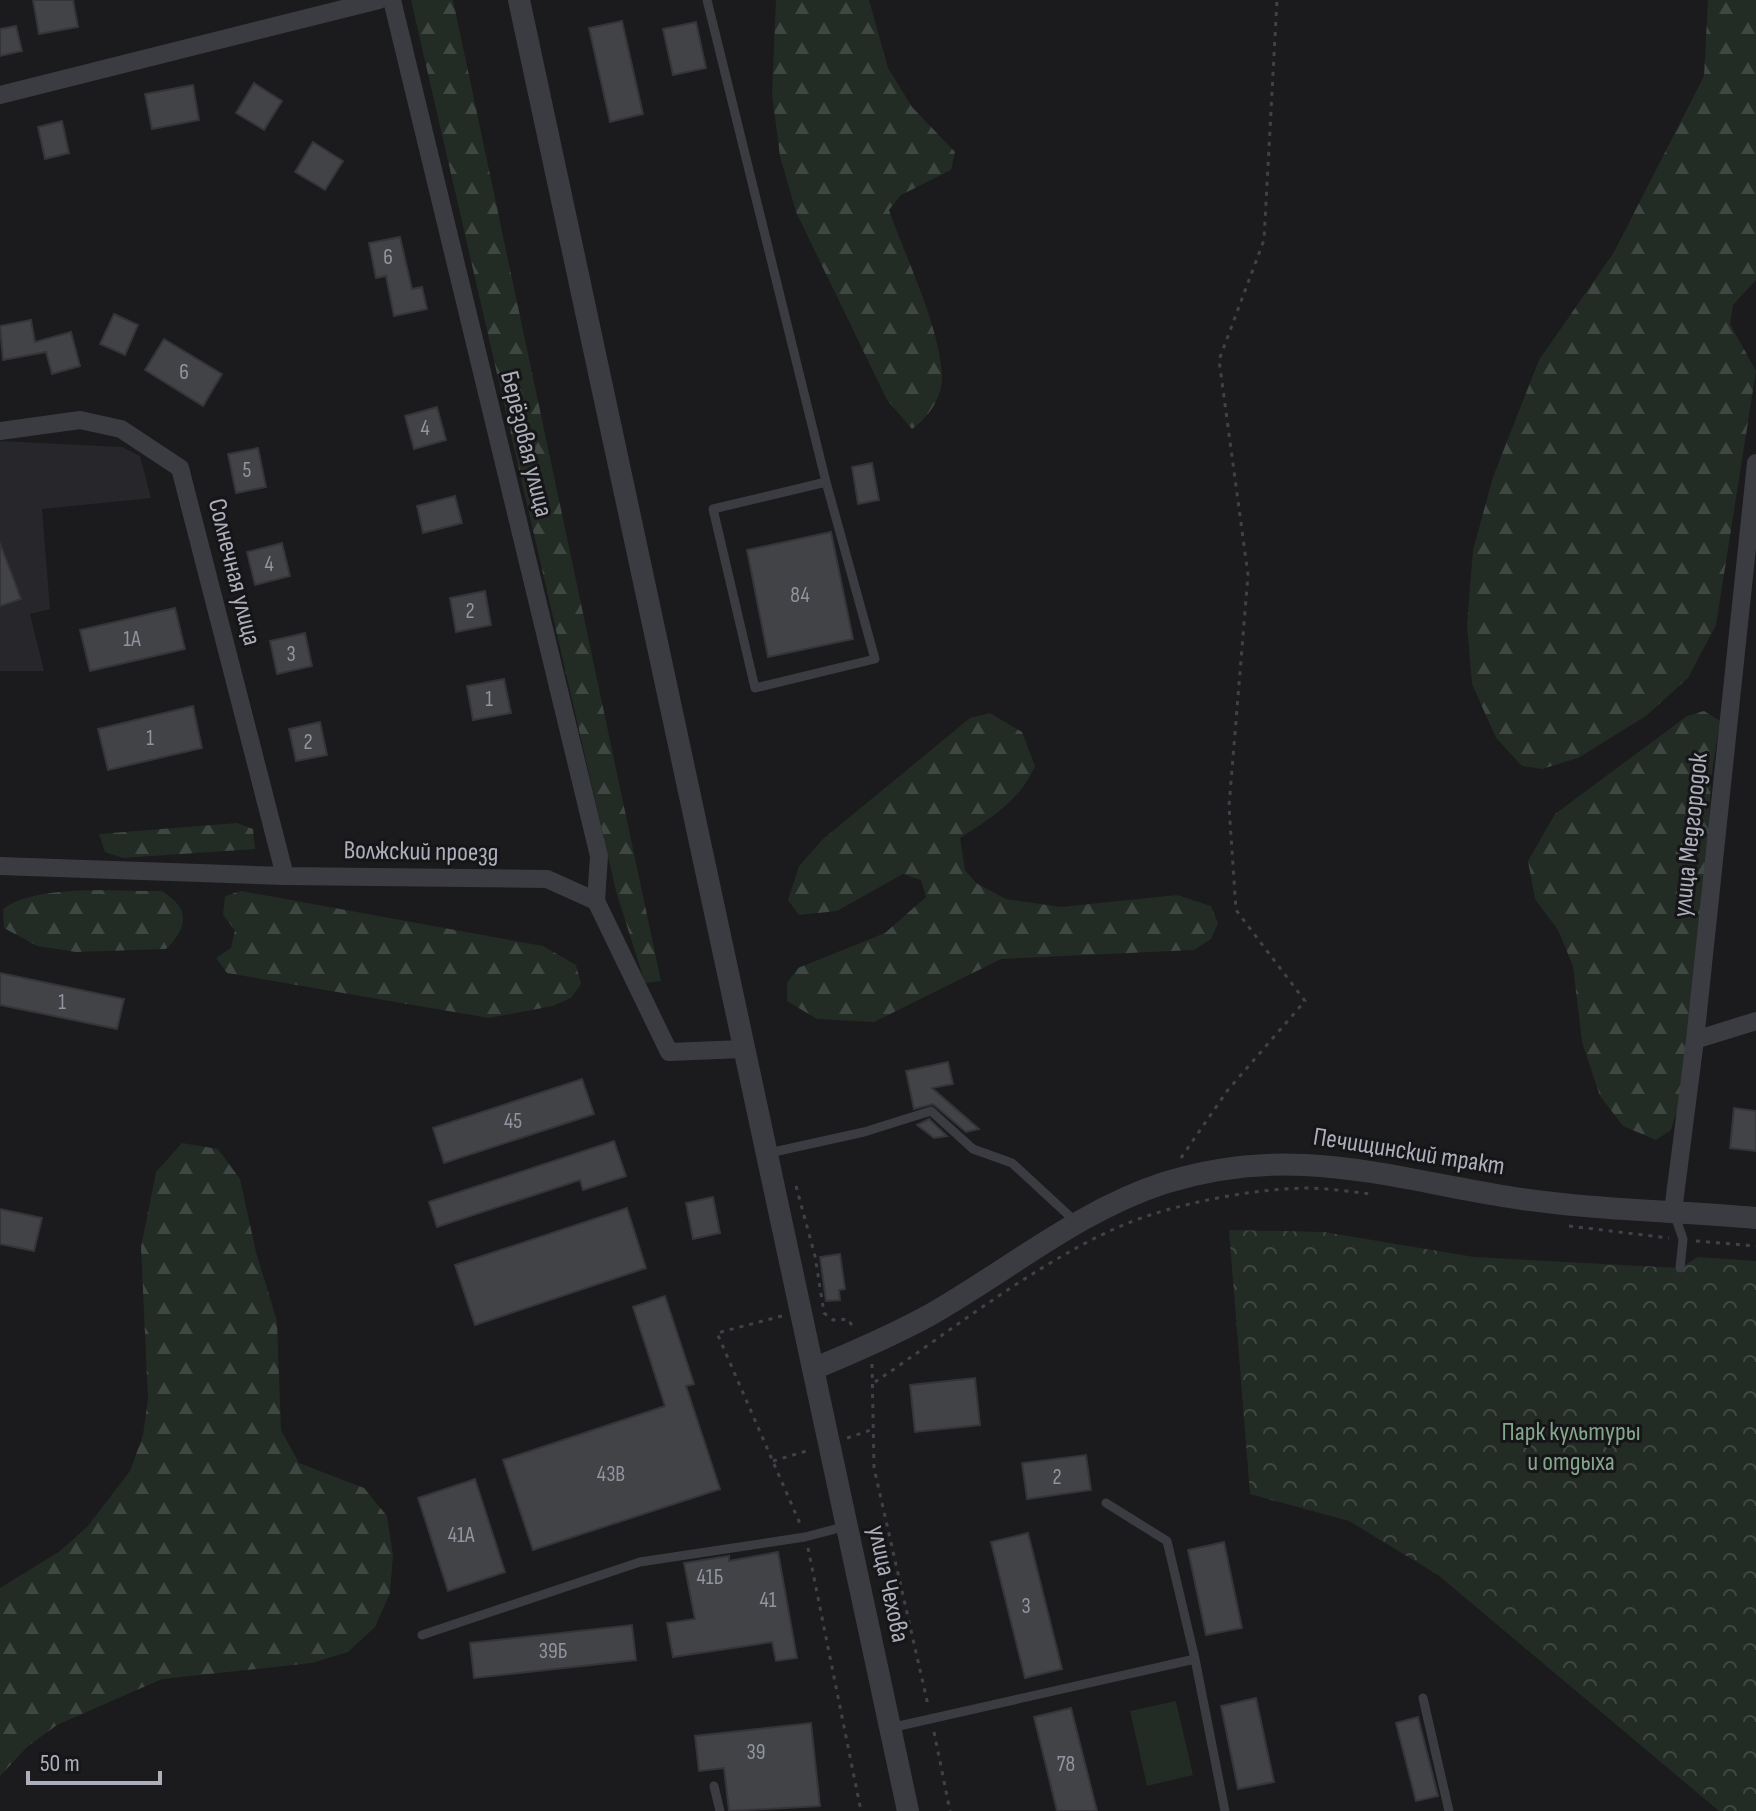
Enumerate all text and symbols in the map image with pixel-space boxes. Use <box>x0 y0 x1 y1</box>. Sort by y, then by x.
house number: 6 <box>383 244 393 271</box>
house number: 6 <box>179 359 189 386</box>
street label: Берёзовая улица <box>493 368 559 520</box>
house number: 4 <box>420 415 430 442</box>
house number: 5 <box>243 457 252 484</box>
street label: Солнечная улица <box>201 495 267 649</box>
house number: 4 <box>264 551 274 578</box>
house number: 84 <box>790 582 810 609</box>
house number: 2 <box>465 598 475 625</box>
house number: 1А <box>123 626 141 653</box>
house number: 3 <box>286 641 296 668</box>
house number: 1 <box>485 686 493 713</box>
house number: 1 <box>146 725 154 752</box>
house number: 2 <box>303 729 313 756</box>
street label: улица Медгородок <box>1667 751 1715 919</box>
street label: Волжский проезд <box>343 835 499 869</box>
house number: 1 <box>58 989 66 1016</box>
house number: 45 <box>504 1108 522 1135</box>
street label: Печищинский тракт <box>1311 1122 1507 1182</box>
park label: Парк культуры и отдыха <box>1501 1417 1641 1478</box>
house number: 43В <box>597 1461 625 1488</box>
house number: 2 <box>1052 1464 1062 1491</box>
house number: 41А <box>448 1522 475 1549</box>
street label: улица Чехова <box>861 1523 915 1645</box>
house number: 41Б <box>697 1564 723 1591</box>
house number: 41 <box>760 1587 777 1614</box>
house number: 3 <box>1021 1593 1031 1620</box>
house number: 39Б <box>539 1638 567 1665</box>
scale bar <box>28 1735 160 1785</box>
house number: 39 <box>747 1739 765 1766</box>
text: 50 m <box>40 1749 80 1778</box>
house number: 78 <box>1057 1751 1075 1778</box>

